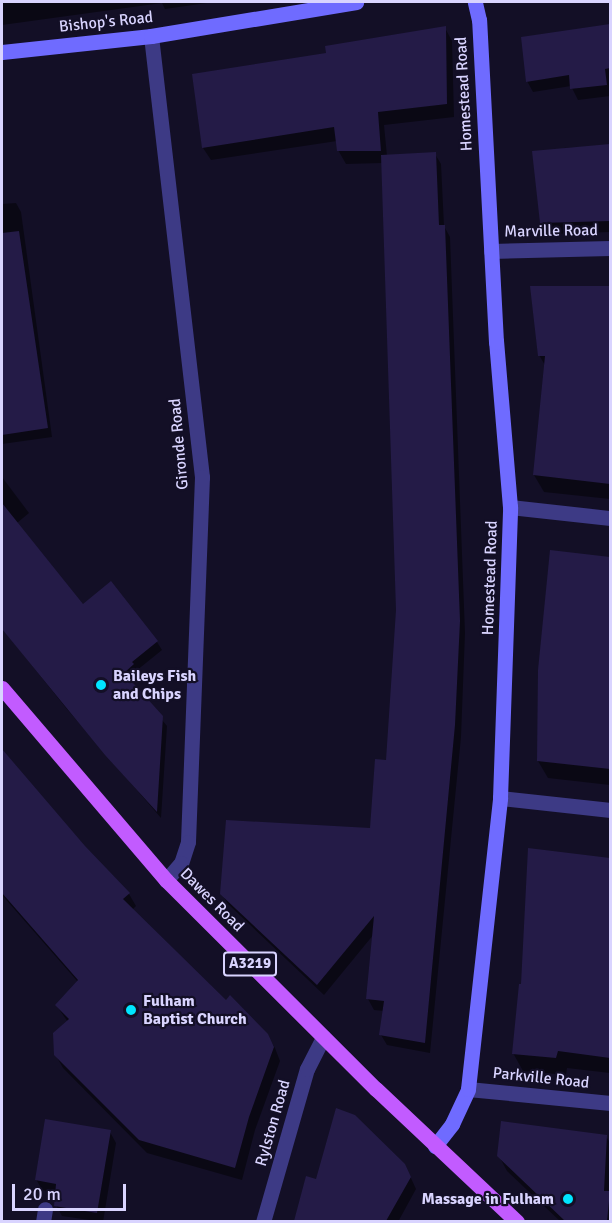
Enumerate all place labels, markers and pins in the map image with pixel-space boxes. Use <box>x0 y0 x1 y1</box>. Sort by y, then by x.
place label: Baileys Fish and Chips <box>113 666 196 704</box>
marker: Baileys Fish and Chips <box>94 678 108 692</box>
place label: Fulham Baptist Church <box>143 991 247 1029</box>
marker: Fulham Baptist Church <box>124 1003 138 1017</box>
place label: Massage in Fulham <box>421 1189 554 1209</box>
marker: Massage in Fulham <box>559 1190 577 1208</box>

